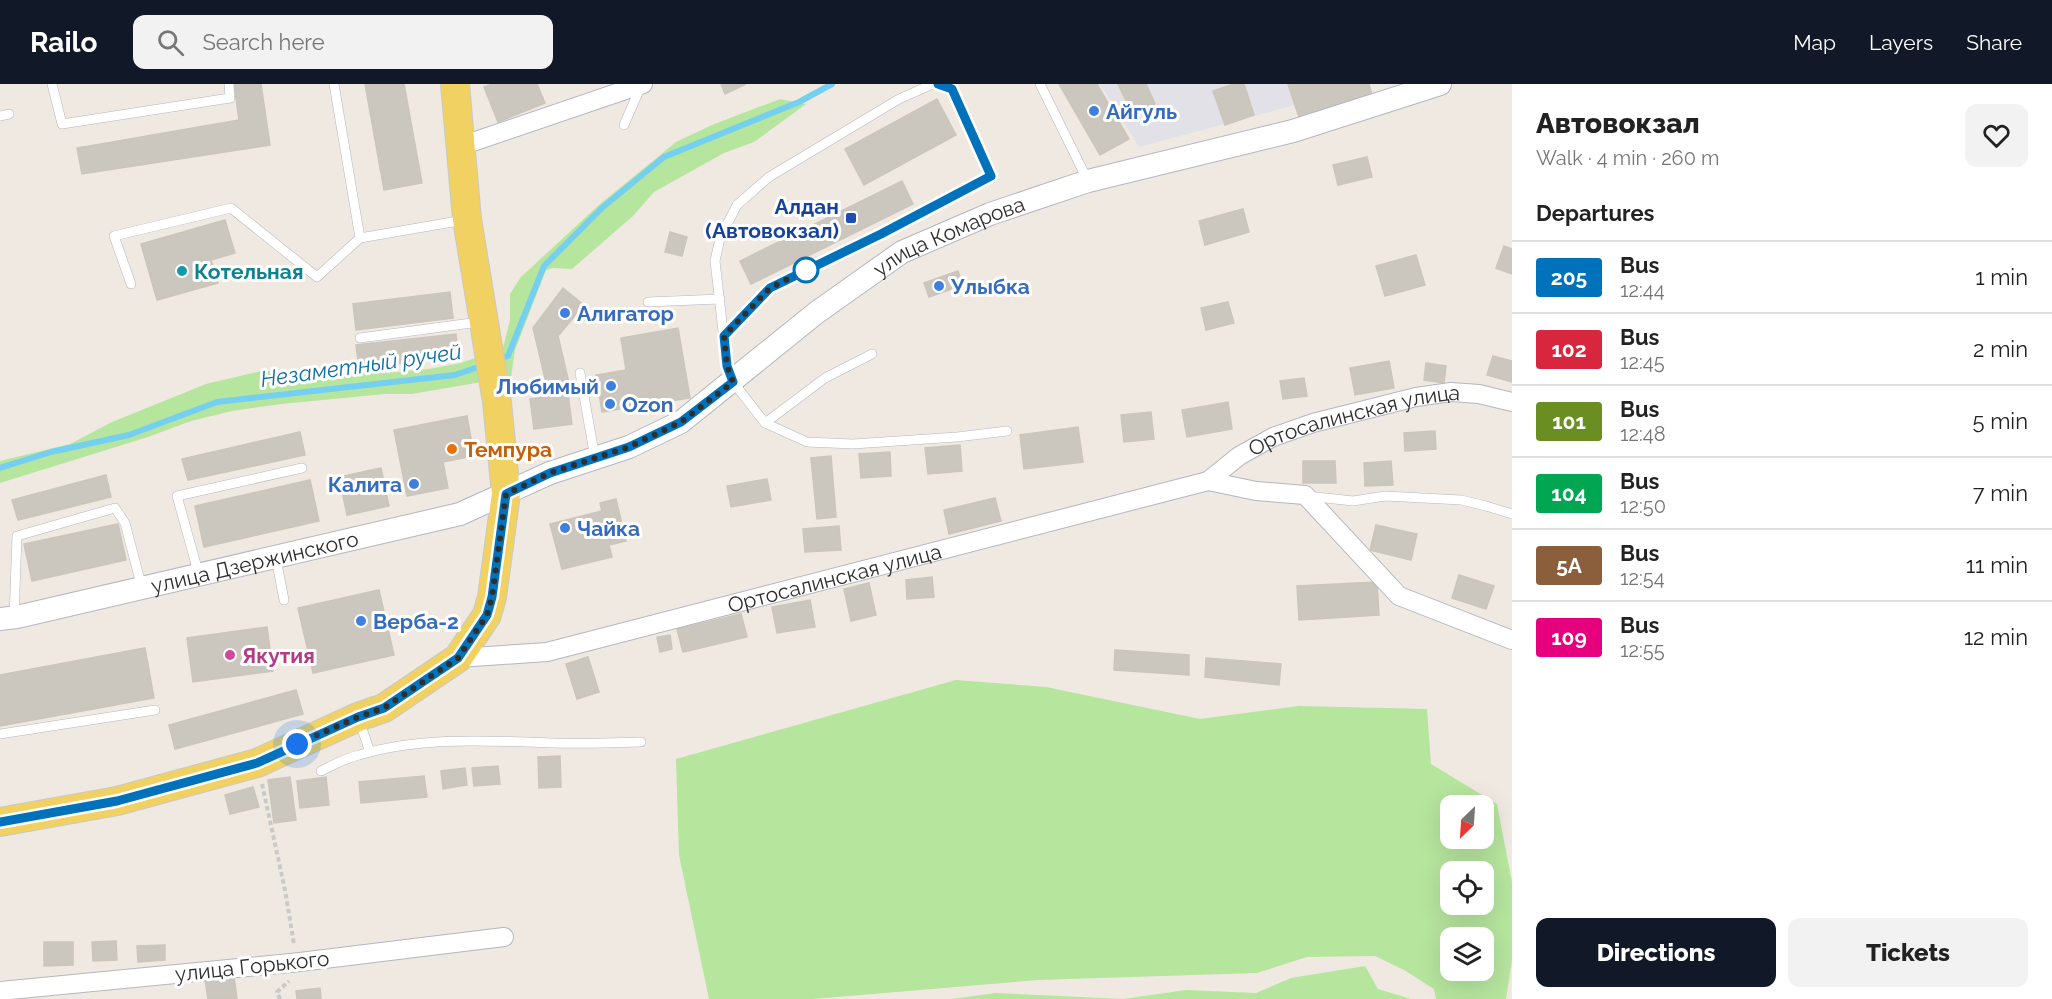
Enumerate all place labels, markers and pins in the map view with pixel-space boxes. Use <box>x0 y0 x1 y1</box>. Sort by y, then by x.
place label: Айгуль <box>1106 99 1177 124</box>
marker: Айгуль <box>1087 104 1101 118</box>
place label: Алдан (Автовокзал) <box>705 194 839 243</box>
marker: Алдан (Автовокзал) <box>844 211 858 225</box>
unlabelled marker <box>793 257 819 283</box>
place label: Котельная <box>194 259 304 284</box>
marker: Котельная <box>175 264 189 278</box>
place label: Улыбка <box>950 274 1030 299</box>
marker: Улыбка <box>932 279 946 293</box>
place label: Алигатор <box>577 301 674 326</box>
marker: Алигатор <box>558 306 572 320</box>
place label: Любимый <box>496 374 599 399</box>
marker: Любимый <box>604 379 618 393</box>
place label: Ozon <box>622 392 673 417</box>
marker: Ozon <box>603 397 617 411</box>
place label: Темпура <box>464 437 552 462</box>
marker: Темпура <box>445 442 459 456</box>
place label: Калита <box>328 472 402 497</box>
marker: Калита <box>407 477 421 491</box>
place label: Чайка <box>577 516 640 541</box>
marker: Чайка <box>558 521 572 535</box>
place label: Верба-2 <box>373 609 459 634</box>
marker: Верба-2 <box>354 614 368 628</box>
place label: Якутия <box>242 643 315 668</box>
marker: Якутия <box>223 648 237 662</box>

